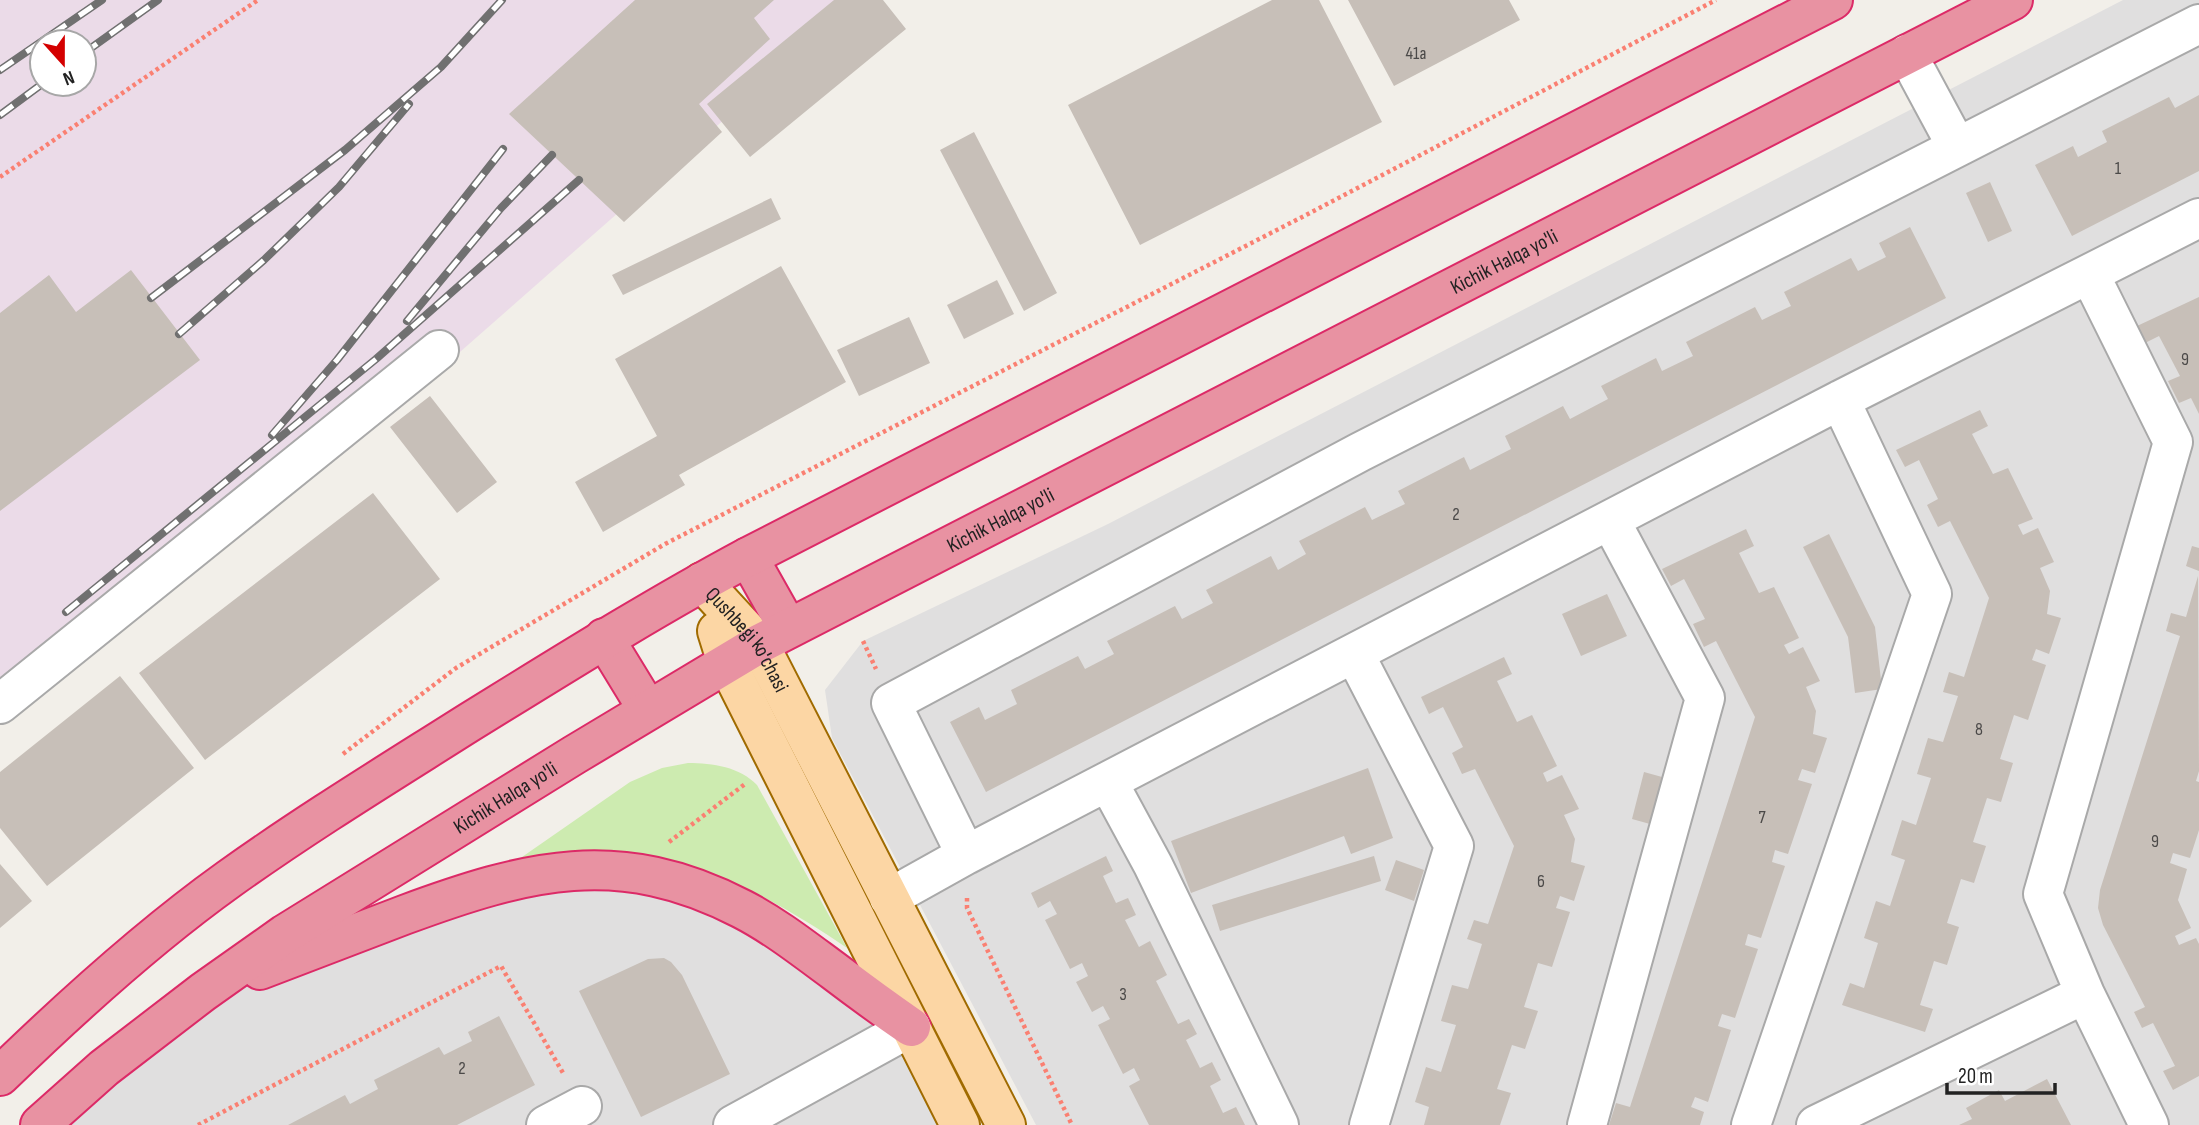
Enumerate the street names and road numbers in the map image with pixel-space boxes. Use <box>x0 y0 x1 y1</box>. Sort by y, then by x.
street label: Kichik Halqa yo'li <box>1446 224 1562 299</box>
street label: Kichik Halqa yo'li <box>943 482 1058 558</box>
street label: Qushbegi ko'chasi <box>701 582 794 696</box>
street label: Kichik Halqa yo'li <box>449 756 562 839</box>

